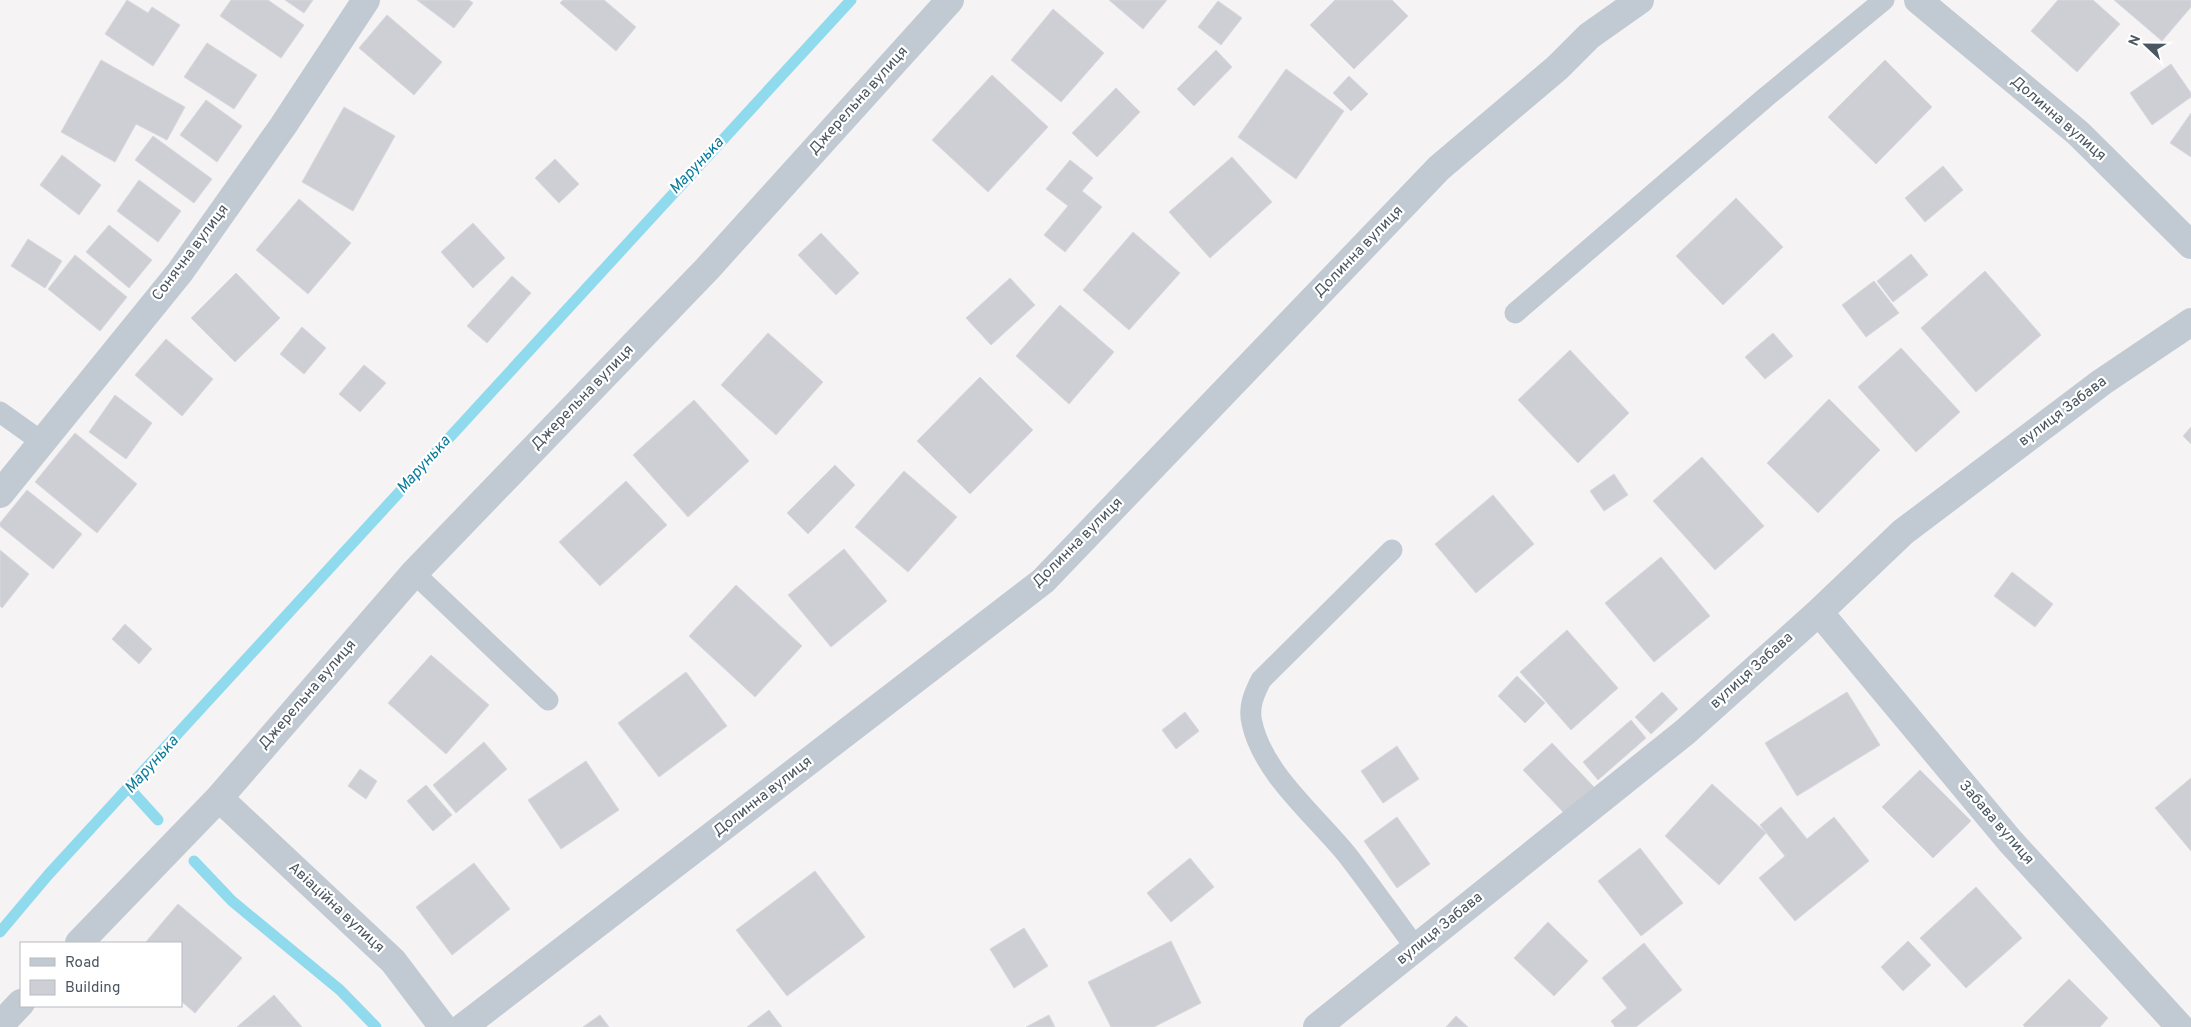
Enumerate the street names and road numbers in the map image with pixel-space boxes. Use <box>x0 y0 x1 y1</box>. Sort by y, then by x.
street label: Джерельна вулиця <box>805 43 913 159</box>
street label: Долинна вулиця <box>2006 72 2110 166</box>
street label: Сонячна вулиця <box>148 201 234 305</box>
street label: Долинна вулиця <box>1310 202 1408 302</box>
street label: Джерельна вулиця <box>528 341 638 455</box>
street label: вулиця Забава <box>2015 373 2111 451</box>
street label: Долинна вулиця <box>1029 494 1127 592</box>
street label: вулиця Забава <box>1706 629 1798 713</box>
street label: Джерельна вулиця <box>255 636 361 754</box>
street label: Долинна вулиця <box>710 752 816 842</box>
street label: Забава вулиця <box>1954 777 2038 869</box>
street label: Авіаційна вулиця <box>284 859 388 957</box>
street label: вулиця Забава <box>1393 888 1487 970</box>

